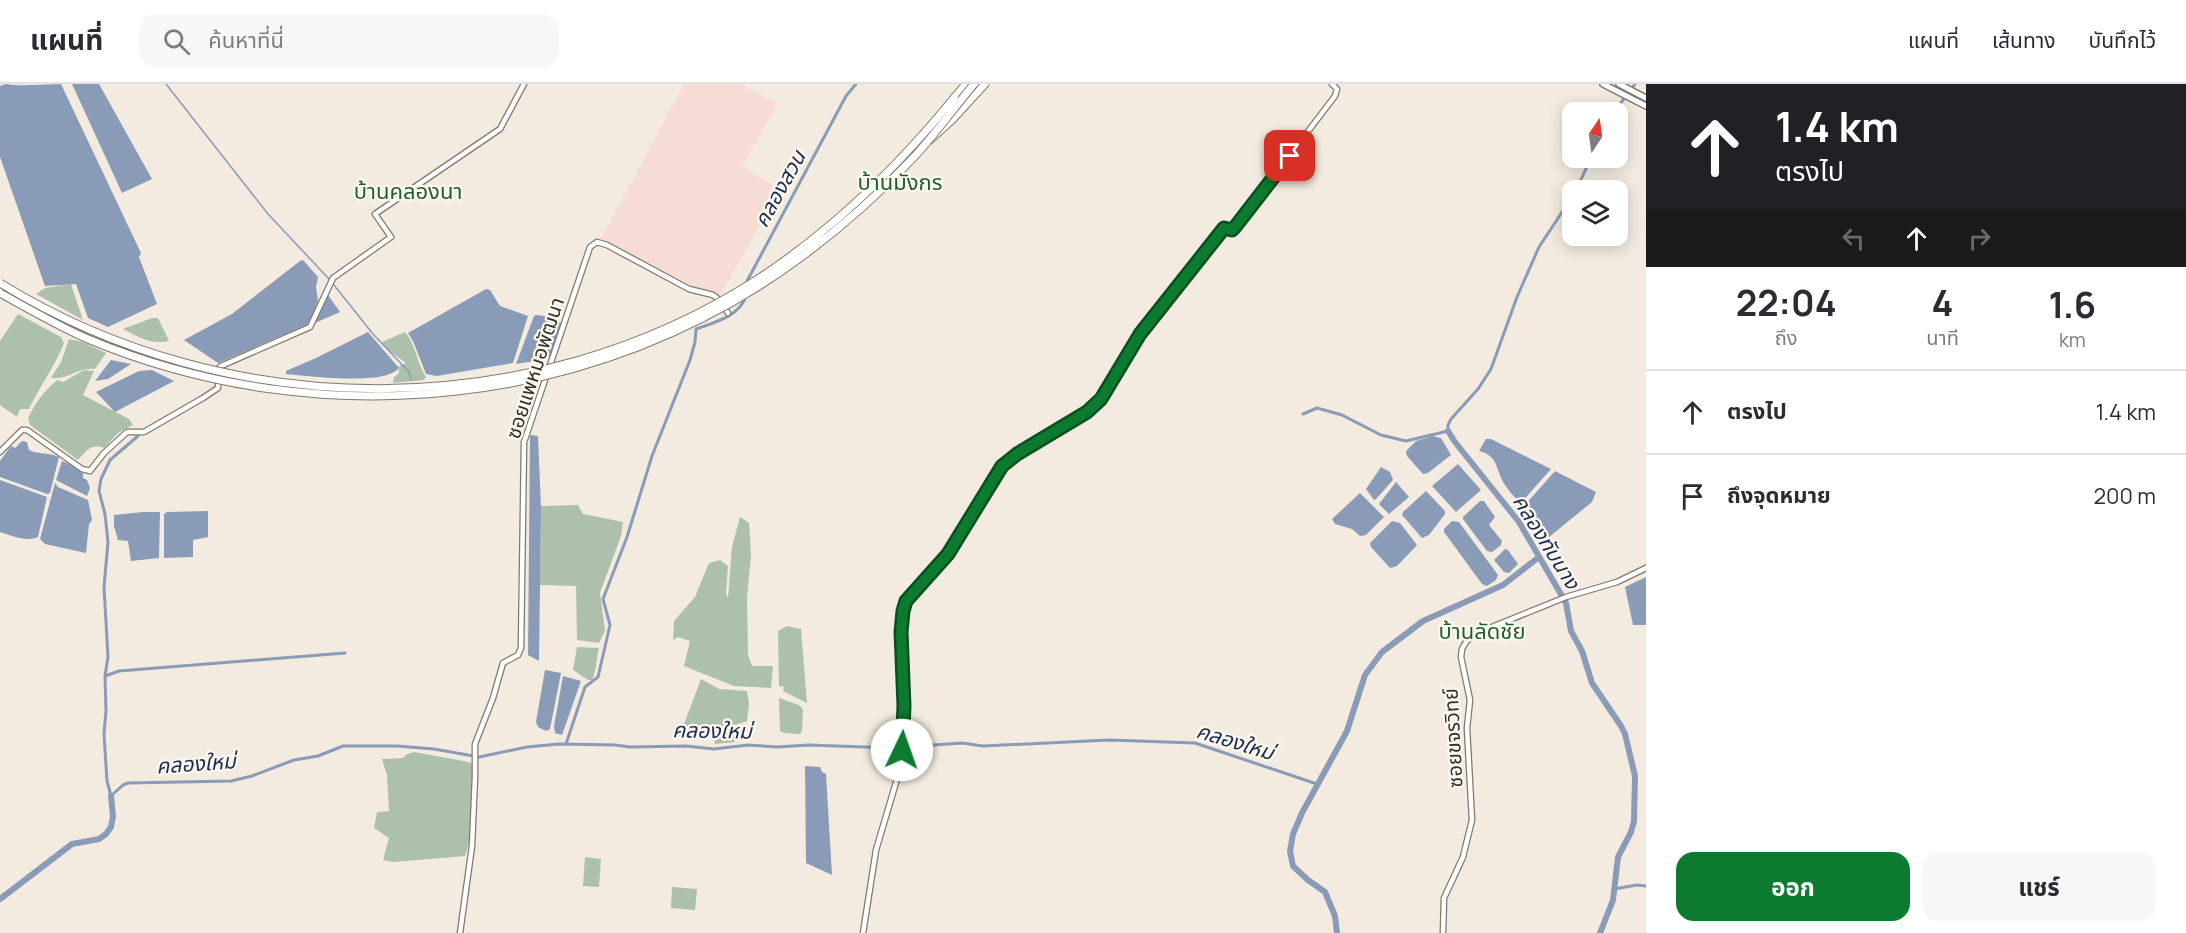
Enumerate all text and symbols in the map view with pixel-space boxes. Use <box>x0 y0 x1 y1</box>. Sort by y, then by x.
search box <box>139 14 559 68</box>
text: แผนที่ <box>30 20 103 58</box>
icon: search <box>160 25 193 58</box>
text: ค้นหาที่นี่ <box>208 25 284 55</box>
text: แผนที่ <box>1908 26 1959 54</box>
text: เส้นทาง <box>1992 26 2056 54</box>
text: บันทึกไว้ <box>2089 26 2156 54</box>
text: 1.4 km <box>1775 97 1899 155</box>
north arrow <box>1562 102 1628 168</box>
map controls <box>1562 102 1628 246</box>
icon: ahead <box>1676 108 1754 186</box>
pin <box>1264 130 1315 181</box>
icon: arrive <box>1273 139 1306 172</box>
water label: คลองสวน <box>747 144 812 232</box>
text: ตรงไป <box>1775 152 1844 189</box>
district label: บ้านมังกร <box>858 167 942 197</box>
district label: บ้านคลองนา <box>354 176 462 206</box>
button: layers <box>1562 180 1628 246</box>
icon: left <box>1837 222 1870 255</box>
icon: ahead <box>1900 222 1933 255</box>
icon: right <box>1963 222 1996 255</box>
text: 22:04 <box>1736 278 1837 327</box>
text: 4 <box>1932 278 1954 327</box>
text: 1.6 <box>2049 280 2096 329</box>
street label: ซอยแพหมอพัฒนา <box>499 294 570 442</box>
text: ถึง <box>1775 324 1798 351</box>
text: นาที <box>1926 324 1959 351</box>
text: km <box>2059 326 2086 353</box>
icon: ahead <box>1676 396 1709 429</box>
text: ตรงไป <box>1727 396 1787 426</box>
text: 1.4 km <box>2096 397 2156 427</box>
icon: arrive <box>1676 480 1709 513</box>
text: ถึงจุดหมาย <box>1727 480 1831 510</box>
text: 200 m <box>2094 481 2156 511</box>
water label: คลองทับนาง <box>1507 489 1588 595</box>
district label: บ้านลัดชัย <box>1439 616 1526 646</box>
street label: ซอยขจรวิทย์ <box>1436 687 1469 789</box>
water label: คลองใหม่ <box>672 715 755 745</box>
water label: คลองใหม่ <box>1193 716 1280 767</box>
position arrow <box>870 718 934 782</box>
water label: คลองใหม่ <box>155 746 240 780</box>
button: ออก <box>1676 852 1910 921</box>
button: แชร์ <box>1922 852 2156 921</box>

